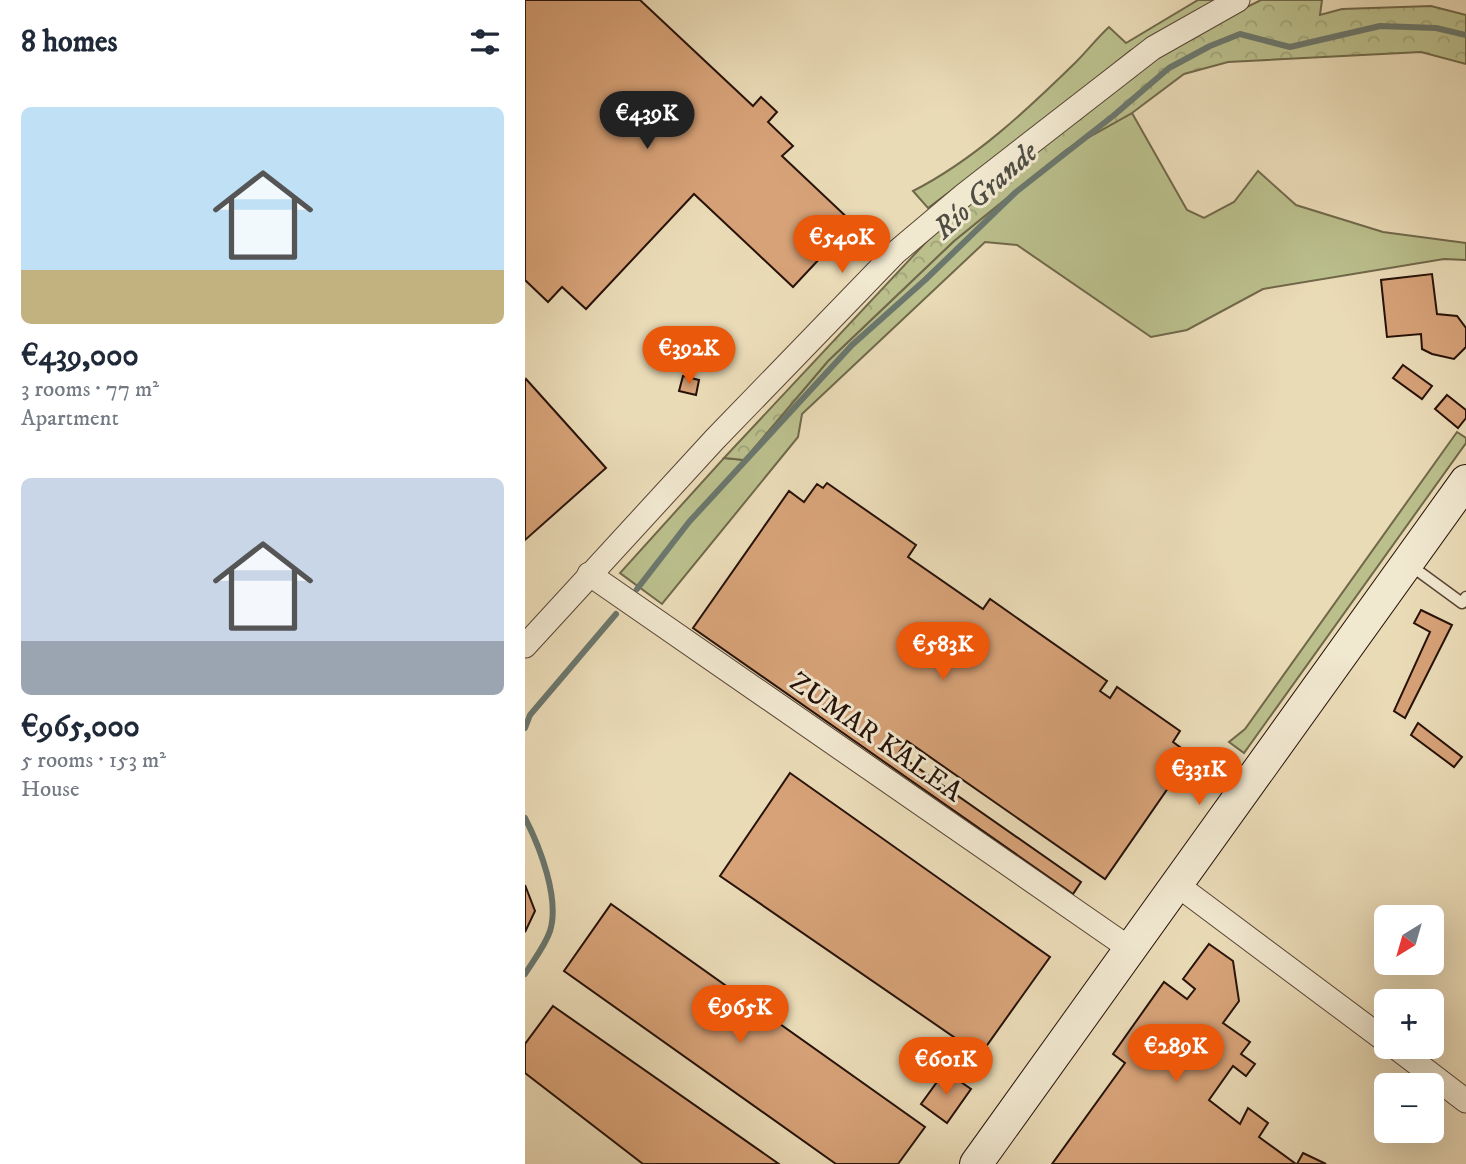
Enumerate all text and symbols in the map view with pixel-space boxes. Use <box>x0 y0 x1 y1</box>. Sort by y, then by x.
icon: filters <box>466 23 504 61</box>
text: 8 homes <box>21 24 118 61</box>
pin: €439K <box>598 92 696 151</box>
text: €439K <box>616 99 678 128</box>
water label: Río Grande <box>925 134 1047 248</box>
icon: home <box>200 152 326 278</box>
pin: €540K <box>793 216 891 275</box>
text: €540K <box>809 223 875 252</box>
pin: €392K <box>640 326 738 386</box>
text: €392K <box>659 334 720 363</box>
text: €439,000 <box>21 338 139 375</box>
text: 3 rooms · 77 m² <box>21 375 159 404</box>
text: Apartment <box>21 404 119 433</box>
icon: home <box>200 523 326 649</box>
pin: €583K <box>894 622 992 682</box>
text: €583K <box>912 630 974 659</box>
street label: ZUMAR KALEA <box>783 664 970 810</box>
text: €965,000 <box>21 709 140 746</box>
text: 5 rooms · 153 m² <box>21 746 166 775</box>
pin: €331K <box>1150 748 1248 807</box>
text: €331K <box>1171 755 1227 784</box>
text: House <box>21 775 79 804</box>
north arrow <box>1374 905 1444 975</box>
map controls <box>1374 905 1444 1143</box>
pin: €965K <box>691 986 789 1045</box>
button: + <box>1374 989 1444 1059</box>
text: €965K <box>708 993 772 1022</box>
pin: €289K <box>1127 1024 1225 1084</box>
text: €289K <box>1144 1032 1208 1061</box>
pin: €601K <box>897 1038 995 1097</box>
text: €601K <box>915 1045 977 1074</box>
button: − <box>1374 1073 1444 1143</box>

